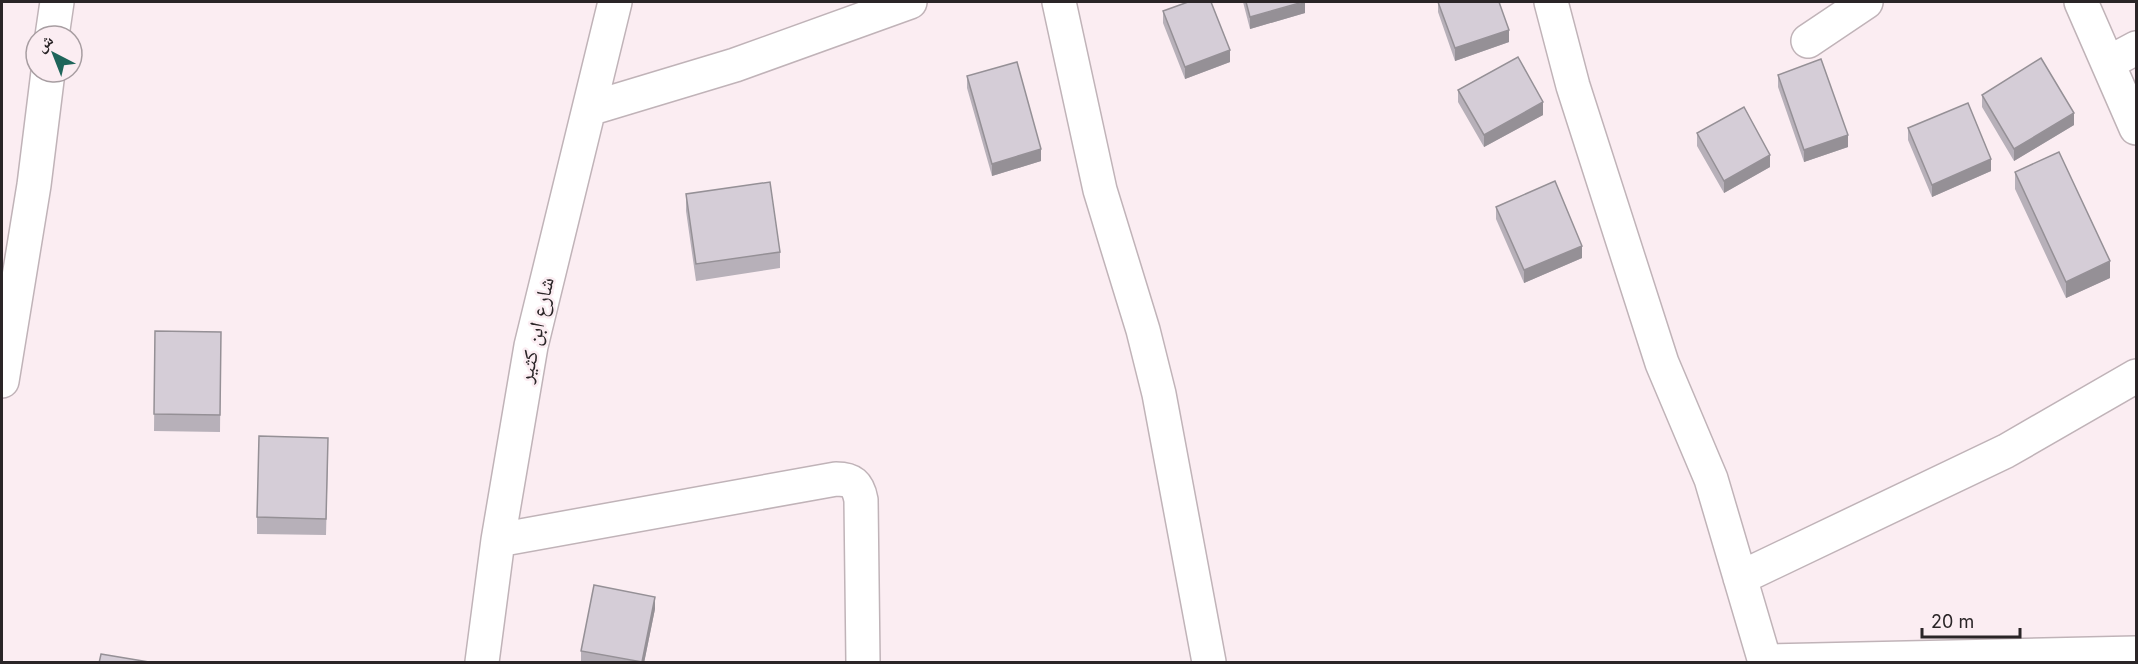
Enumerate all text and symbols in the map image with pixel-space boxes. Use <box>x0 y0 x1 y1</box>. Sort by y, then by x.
north arrow <box>24 24 84 84</box>
text: ش <box>31 30 57 56</box>
street label: شارع ابن كثير <box>512 275 560 386</box>
scale bar <box>1922 601 2020 639</box>
text: 20 m <box>1931 611 1974 632</box>

